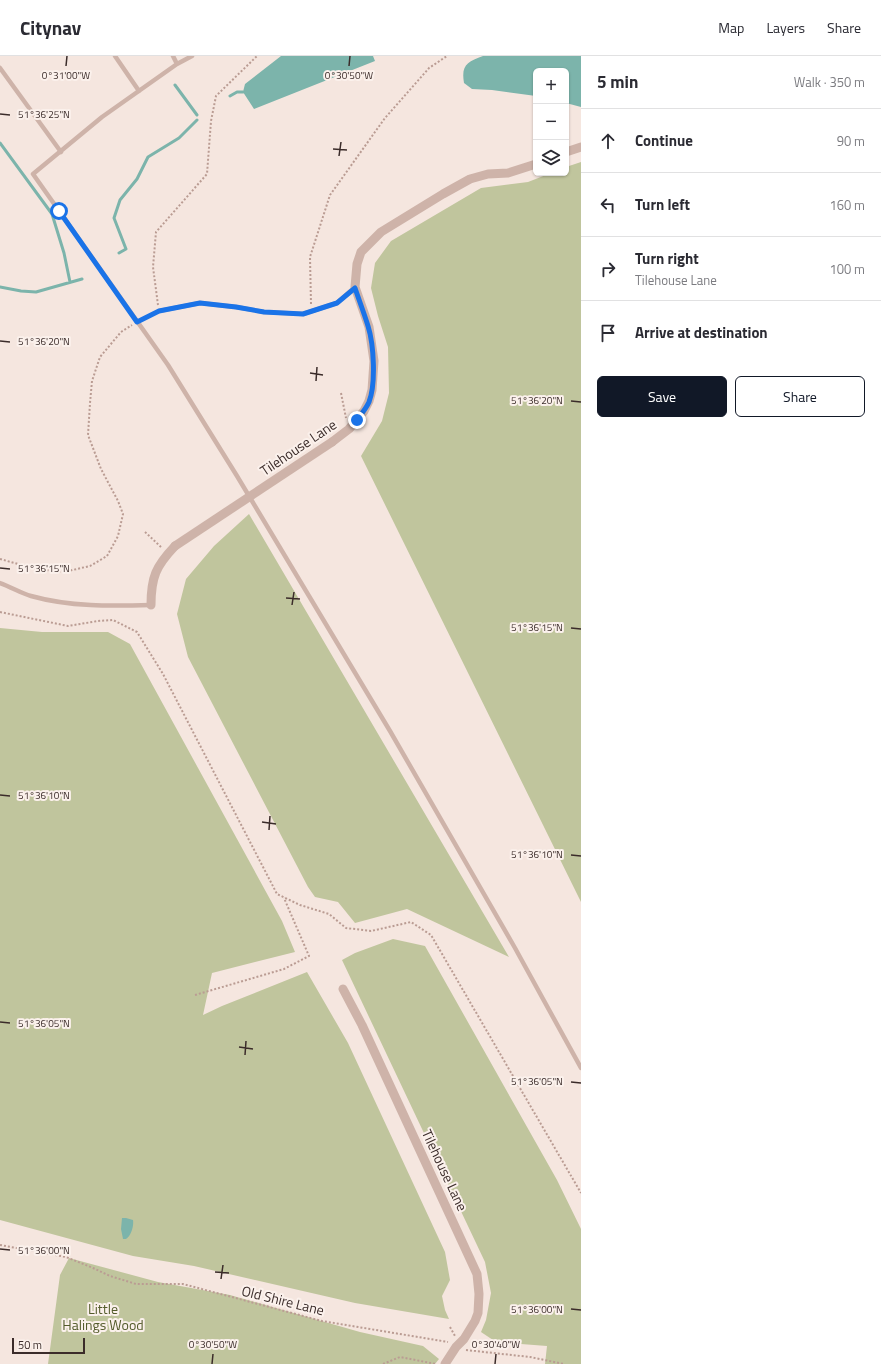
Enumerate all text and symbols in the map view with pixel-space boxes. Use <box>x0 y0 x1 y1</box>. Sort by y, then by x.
text: Citynav <box>20 13 81 42</box>
text: Map <box>718 17 744 38</box>
text: Layers <box>766 17 805 38</box>
text: Share <box>827 17 861 38</box>
text: 0°31'00"W <box>42 68 90 83</box>
text: 0°30'50"W <box>325 68 373 83</box>
map controls <box>533 68 569 176</box>
button: + <box>533 68 569 104</box>
text: 5 min <box>597 69 638 95</box>
text: Walk · 350 m <box>794 72 865 92</box>
button: − <box>533 104 569 140</box>
text: 51°36'25"N <box>18 107 70 122</box>
text: Continue <box>635 129 693 152</box>
icon: ahead <box>597 130 619 152</box>
text: 90 m <box>837 131 865 151</box>
button: layers <box>533 140 569 176</box>
text: Turn left <box>635 193 690 216</box>
icon: left <box>597 194 619 216</box>
text: 160 m <box>829 195 865 215</box>
route start <box>50 202 68 220</box>
text: Turn right <box>635 247 699 270</box>
icon: right <box>597 258 619 280</box>
text: 100 m <box>829 259 865 279</box>
text: Tilehouse Lane <box>635 270 717 290</box>
text: Arrive at destination <box>635 321 768 344</box>
icon: arrive <box>597 322 619 344</box>
text: 51°36'20"N <box>18 334 70 349</box>
button: Save <box>597 376 727 417</box>
button: Share <box>735 376 865 417</box>
text: 51°36'20"N <box>511 393 563 408</box>
route end <box>348 411 366 429</box>
street label: Tilehouse Lane <box>256 414 340 480</box>
text: 51°36'15"N <box>18 561 70 576</box>
text: 51°36'15"N <box>511 620 563 635</box>
text: 51°36'10"N <box>18 788 70 803</box>
text: 51°36'10"N <box>511 847 563 862</box>
text: 51°36'05"N <box>18 1016 70 1031</box>
text: 51°36'05"N <box>511 1074 563 1089</box>
street label: Tilehouse Lane <box>417 1126 473 1214</box>
text: 51°36'00"N <box>18 1243 70 1258</box>
street label: Old Shire Lane <box>240 1280 326 1320</box>
park label: Little Halings Wood <box>62 1298 144 1335</box>
text: 51°36'00"N <box>511 1302 563 1317</box>
scale bar <box>12 1336 85 1355</box>
text: 50 m <box>18 1337 42 1353</box>
text: 0°30'50"W <box>189 1337 237 1352</box>
text: 0°30'40"W <box>472 1337 520 1352</box>

